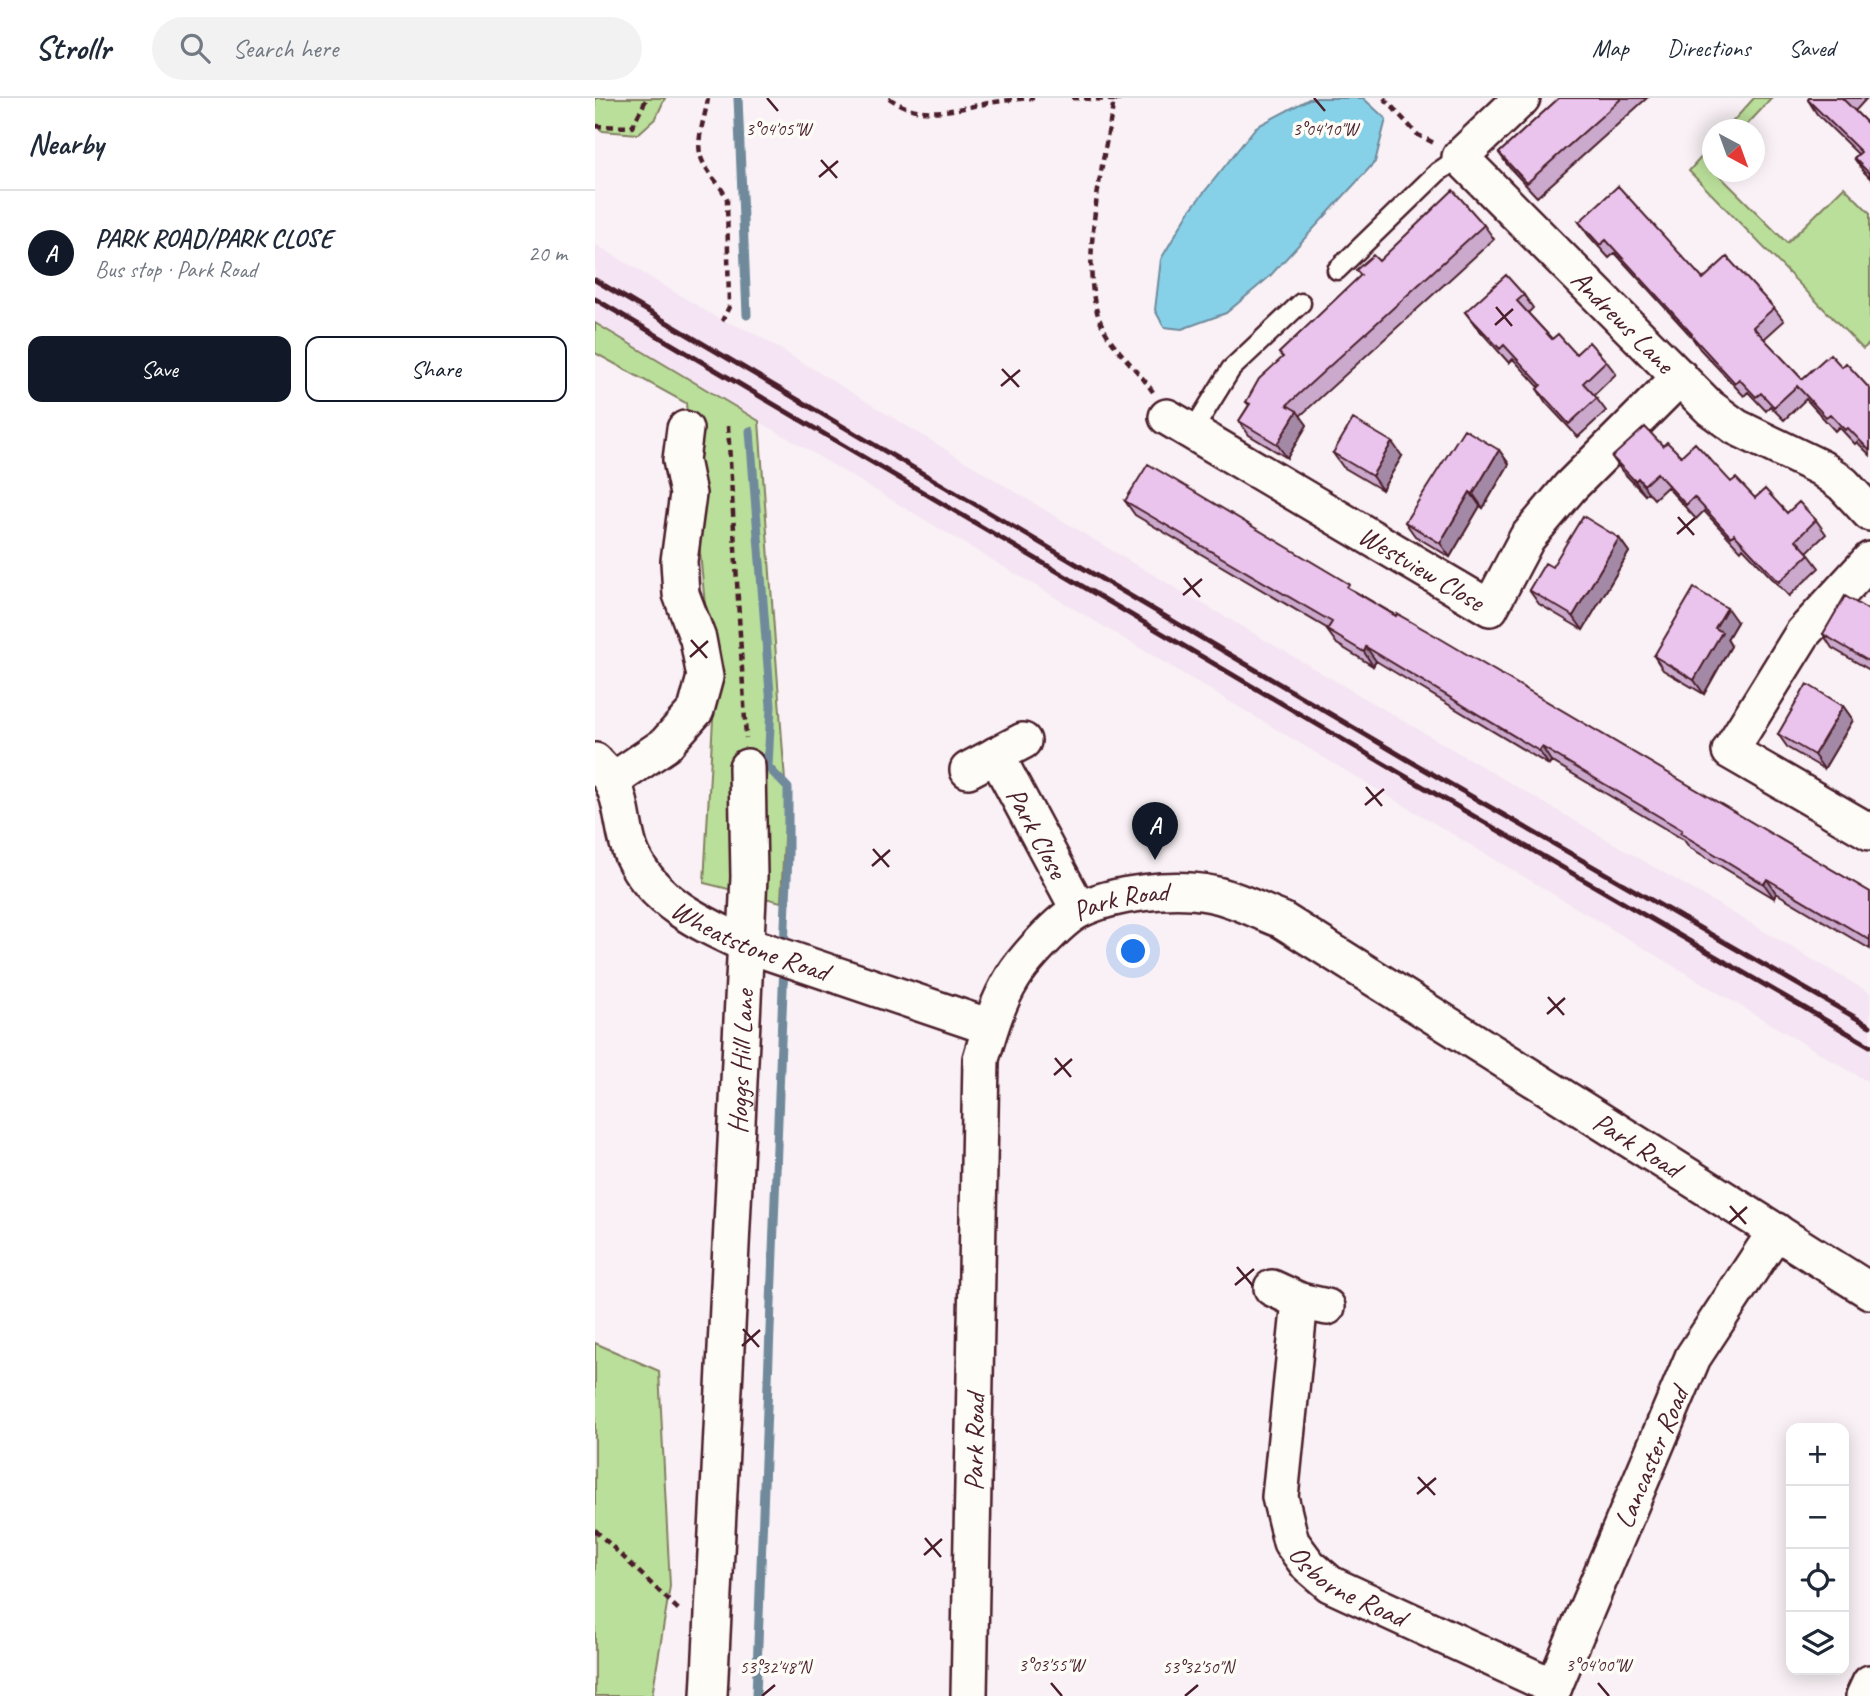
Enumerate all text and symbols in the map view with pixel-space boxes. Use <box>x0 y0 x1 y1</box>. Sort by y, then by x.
search box <box>152 17 642 80</box>
text: Strollr <box>35 27 110 69</box>
icon: search <box>176 29 214 67</box>
text: Search here <box>232 32 338 65</box>
text: Map <box>1592 33 1629 63</box>
text: Directions <box>1667 33 1750 63</box>
text: Saved <box>1788 33 1835 63</box>
text: 3°04'05"W <box>746 118 813 140</box>
text: 3°04'10"W <box>1293 118 1360 140</box>
north arrow <box>1702 119 1765 182</box>
text: Nearby <box>28 125 104 163</box>
text: PARK ROAD/PARK CLOSE <box>95 222 332 255</box>
text: A <box>45 239 57 268</box>
text: 20 m <box>528 239 567 268</box>
text: Bus stop · Park Road <box>95 255 257 284</box>
street label: Andrews Lane <box>1564 262 1684 382</box>
button: Save <box>28 336 291 402</box>
button: Share <box>305 336 567 402</box>
street label: Westview Close <box>1353 517 1493 619</box>
street label: Park Close <box>999 781 1077 886</box>
pin: A <box>1132 802 1178 860</box>
street label: Park Road <box>1066 873 1173 928</box>
street label: Wheatstone Road <box>665 891 838 990</box>
your location <box>1116 934 1150 968</box>
street label: Hoggs Hill Lane <box>719 987 761 1135</box>
street label: Park Road <box>1587 1103 1692 1187</box>
street label: Lancaster Road <box>1605 1378 1697 1533</box>
street label: Park Road <box>955 1389 992 1491</box>
map controls <box>1786 1423 1849 1675</box>
button: + <box>1786 1423 1849 1486</box>
button: − <box>1786 1486 1849 1549</box>
street label: Osborne Road <box>1281 1538 1416 1636</box>
button: locate <box>1786 1549 1849 1612</box>
button: layers <box>1786 1612 1849 1675</box>
text: 3°03'55"W <box>1019 1654 1086 1676</box>
text: 3°04'00"W <box>1566 1654 1633 1676</box>
text: 53°32'48"N <box>740 1656 814 1678</box>
text: 53°32'50"N <box>1163 1656 1237 1678</box>

